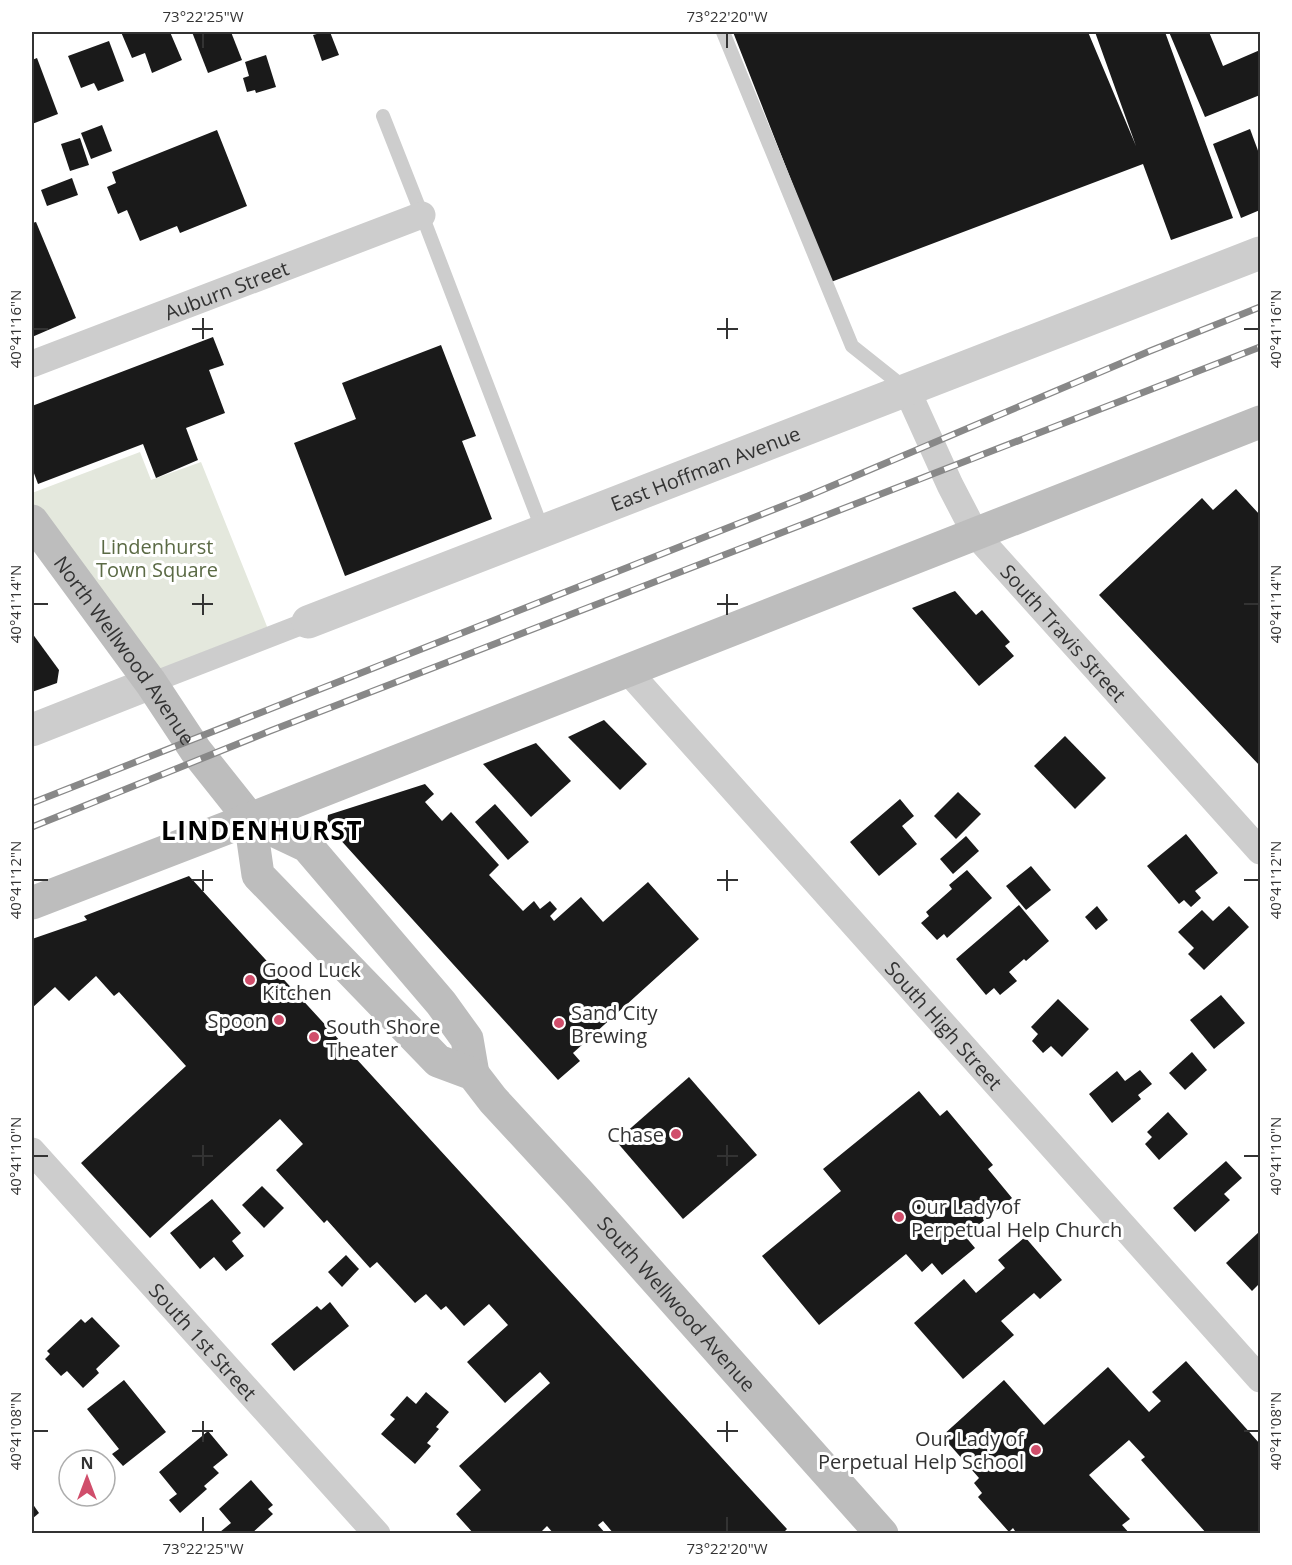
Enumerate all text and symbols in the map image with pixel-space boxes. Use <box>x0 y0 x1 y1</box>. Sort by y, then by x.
text: 73°22'25"W <box>163 6 244 26</box>
text: 73°22'20"W <box>687 6 768 26</box>
street label: Auburn Street <box>160 254 292 326</box>
text: 40°41'16"N <box>5 290 25 368</box>
text: 40°41'16"N <box>1265 290 1285 368</box>
street label: East Hoffman Avenue <box>607 419 804 517</box>
park label: Lindenhurst Town Square <box>96 533 218 583</box>
street label: North Wellwood Avenue <box>48 550 202 750</box>
street label: South Travis Street <box>995 558 1133 707</box>
text: 40°41'14"N <box>5 565 25 643</box>
text: 40°41'14"N <box>1265 565 1285 643</box>
district label: LINDENHURST <box>161 812 363 848</box>
text: 40°41'12"N <box>5 841 25 919</box>
text: 40°41'12"N <box>1265 841 1285 919</box>
street label: South High Street <box>879 955 1009 1095</box>
place label: Good Luck Kitchen <box>262 956 361 1006</box>
marker: Good Luck Kitchen <box>243 973 257 987</box>
place label: Sand City Brewing <box>571 999 659 1049</box>
place label: Spoon <box>207 1007 267 1034</box>
marker: Spoon <box>272 1013 286 1027</box>
place label: South Shore Theater <box>326 1013 441 1063</box>
marker: Sand City Brewing <box>552 1016 566 1030</box>
marker: South Shore Theater <box>307 1030 321 1044</box>
text: 40°41'10"N <box>5 1117 25 1195</box>
text: 40°41'10"N <box>1265 1117 1285 1195</box>
place label: Chase <box>607 1121 664 1148</box>
marker: Chase <box>669 1127 683 1141</box>
place label: Our Lady of Perpetual Help Church <box>911 1193 1122 1243</box>
street label: South Wellwood Avenue <box>592 1210 762 1397</box>
marker: Our Lady of Perpetual Help Church <box>892 1210 906 1224</box>
street label: South 1st Street <box>143 1277 263 1406</box>
text: 40°41'08"N <box>5 1392 25 1470</box>
text: 40°41'08"N <box>1265 1392 1285 1470</box>
place label: Our Lady of Perpetual Help School <box>818 1425 1025 1475</box>
marker: Our Lady of Perpetual Help School <box>1029 1443 1043 1457</box>
north arrow <box>57 1448 117 1508</box>
text: N <box>80 1452 94 1474</box>
text: 73°22'25"W <box>163 1538 244 1558</box>
text: 73°22'20"W <box>687 1538 768 1558</box>

